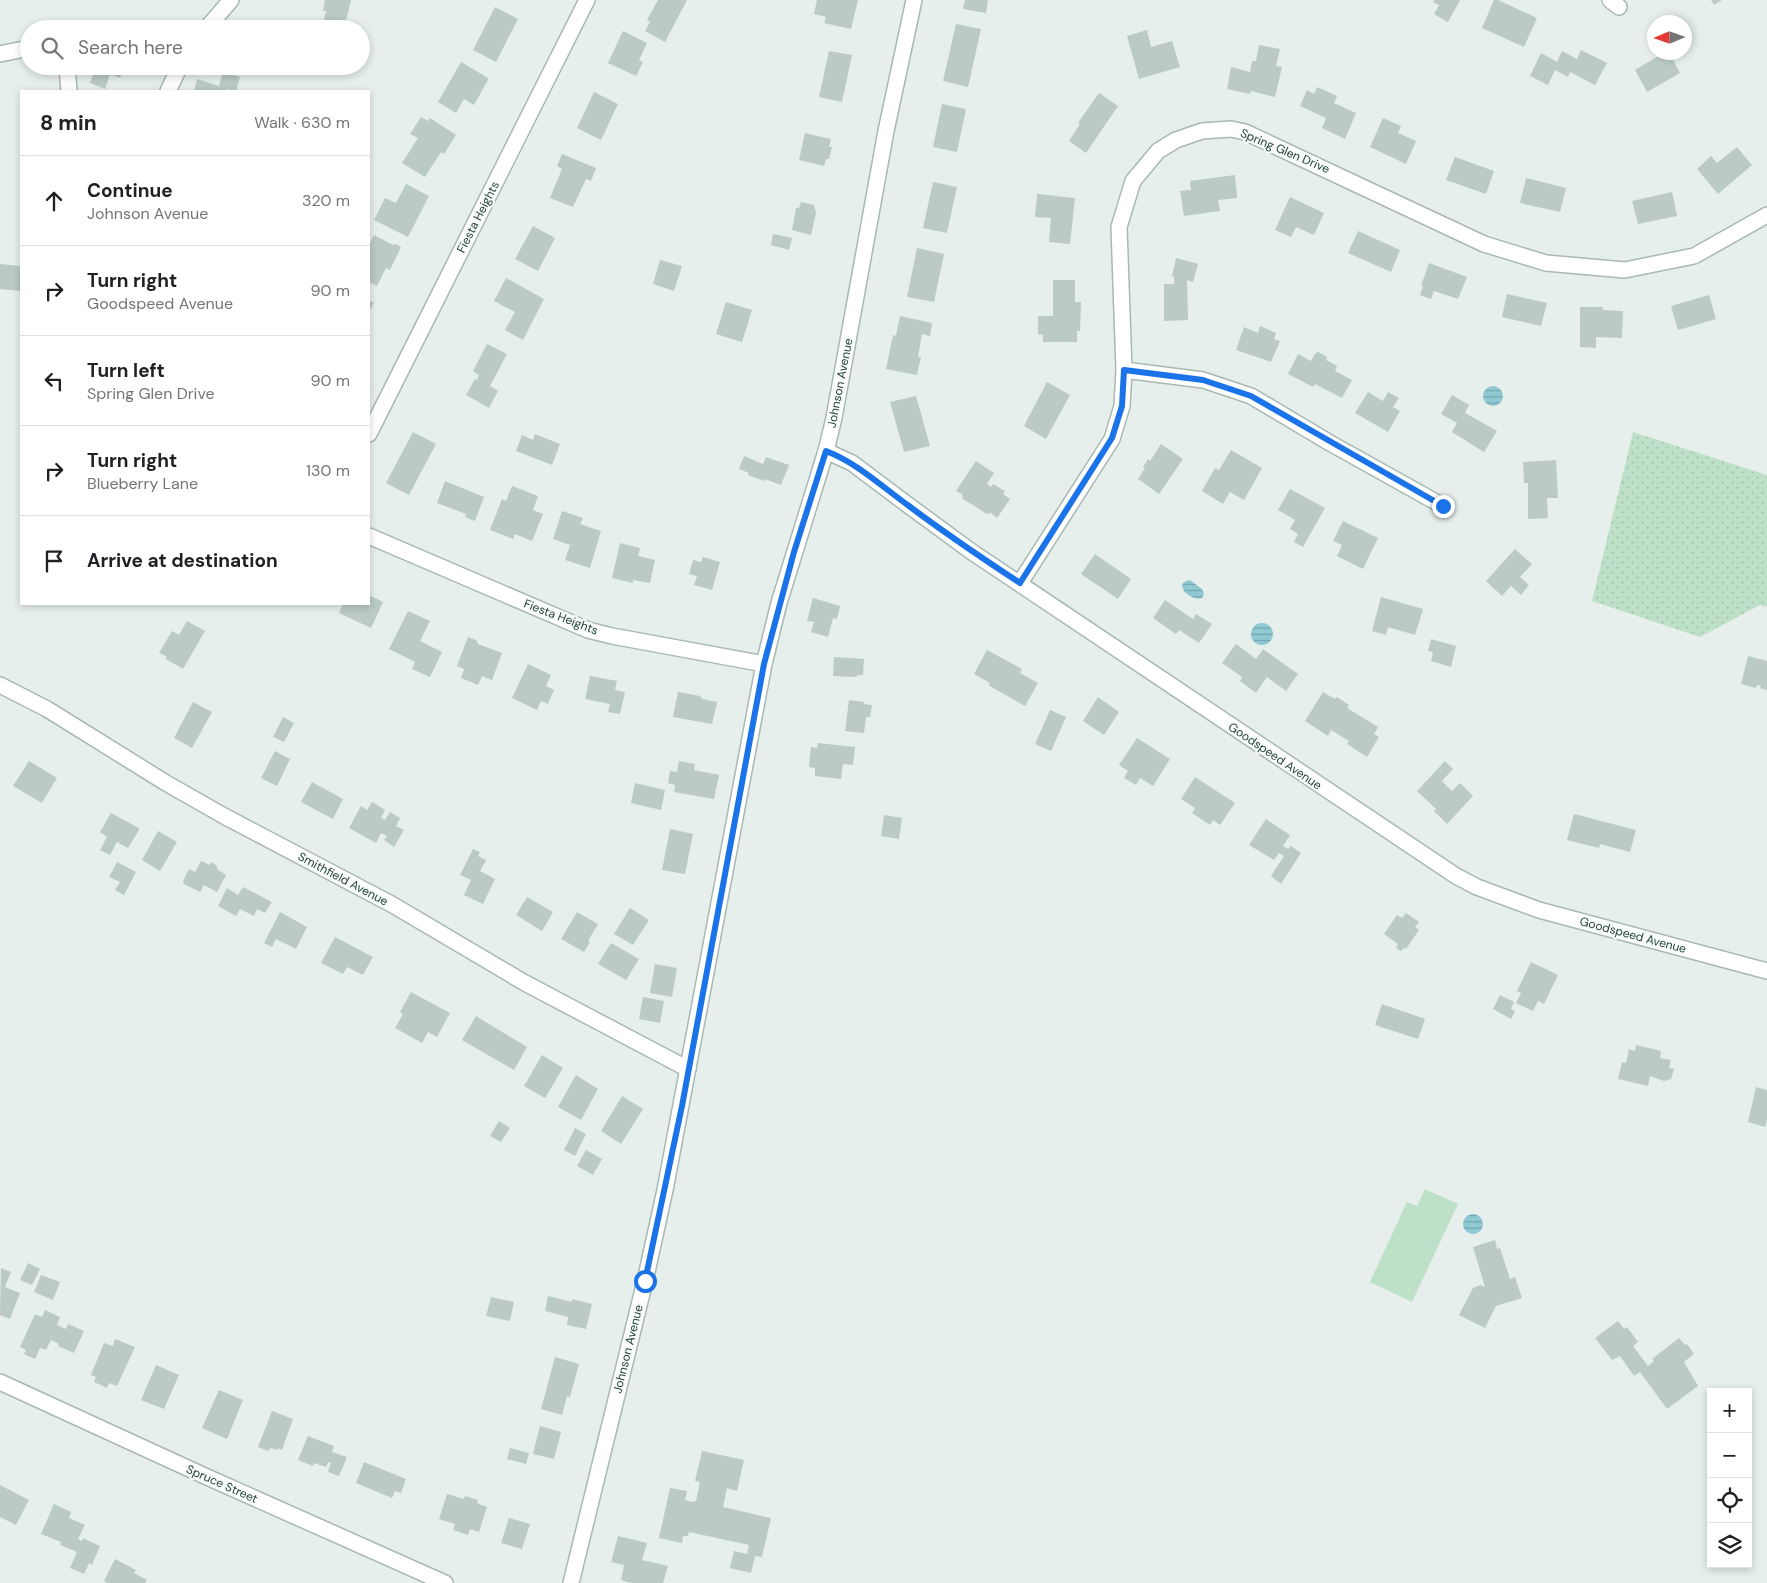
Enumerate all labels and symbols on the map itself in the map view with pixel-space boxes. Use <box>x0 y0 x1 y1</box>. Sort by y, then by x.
north arrow <box>1647 15 1692 60</box>
street label: Spring Glen Drive <box>1238 125 1332 177</box>
street label: Fiesta Heights <box>453 178 503 256</box>
street label: Johnson Avenue <box>823 337 857 429</box>
route end <box>1432 495 1455 518</box>
street label: Fiesta Heights <box>521 595 601 639</box>
street label: Goodspeed Avenue <box>1225 719 1325 793</box>
street label: Smithfield Avenue <box>295 848 391 910</box>
street label: Goodspeed Avenue <box>1578 913 1688 957</box>
route start <box>634 1270 657 1293</box>
street label: Johnson Avenue <box>609 1303 647 1395</box>
street label: Spruce Street <box>184 1461 261 1507</box>

